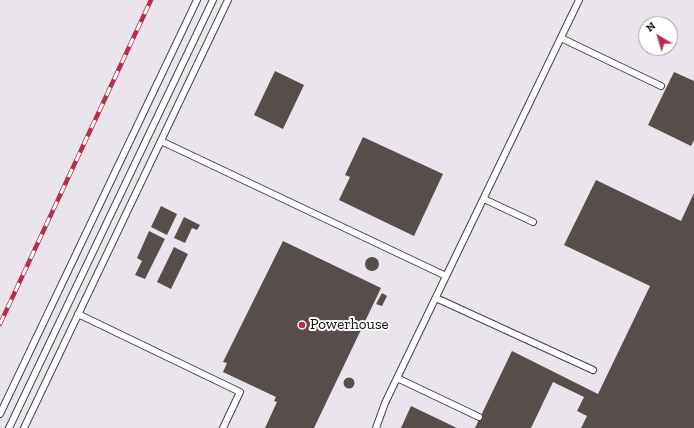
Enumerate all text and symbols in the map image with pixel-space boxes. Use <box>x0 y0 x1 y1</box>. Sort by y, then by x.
north arrow <box>638 16 678 56</box>
text: N <box>644 19 658 35</box>
place label: Powerhouse <box>310 316 389 334</box>
marker: Powerhouse <box>297 320 307 330</box>

